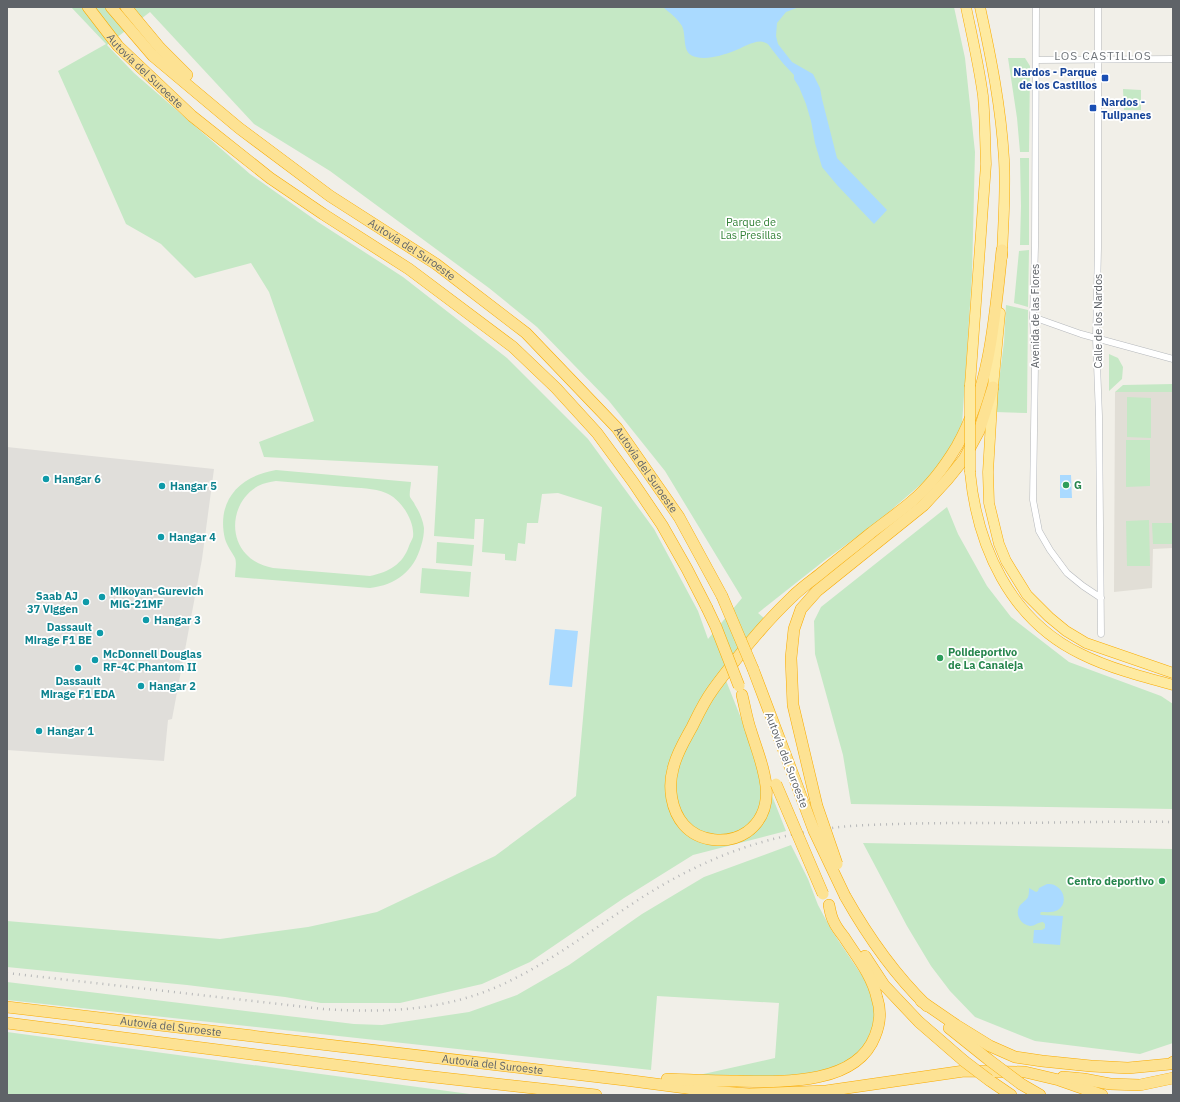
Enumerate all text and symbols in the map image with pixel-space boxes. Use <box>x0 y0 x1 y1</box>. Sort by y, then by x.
street label: Autovía del Suroeste <box>104 30 187 111</box>
district label: LOS CASTILLOS <box>1054 48 1152 63</box>
place label: Nardos - Parque de los Castillos <box>1013 65 1097 92</box>
marker: Nardos - Parque de los Castillos <box>1100 73 1110 83</box>
place label: Nardos - Tulipanes <box>1101 95 1152 122</box>
marker: Nardos - Tulipanes <box>1088 103 1098 113</box>
street label: Autovía del Suroeste <box>366 215 458 283</box>
park label: Parque de Las Presillas <box>720 215 782 242</box>
street label: Avenida de las Flores <box>1028 264 1042 368</box>
street label: Calle de los Nardos <box>1091 274 1105 368</box>
street label: Autovía del Suroeste <box>611 424 681 516</box>
place label: Hangar 6 <box>54 472 101 486</box>
marker: Hangar 6 <box>41 474 51 484</box>
place label: G <box>1074 478 1082 492</box>
place label: Hangar 5 <box>170 479 217 493</box>
marker: G <box>1061 480 1071 490</box>
marker: Hangar 5 <box>157 481 167 491</box>
place label: Hangar 4 <box>169 530 216 544</box>
marker: Hangar 4 <box>156 532 166 542</box>
place label: Mikoyan-Gurevich MiG-21MF <box>110 584 204 611</box>
place label: Saab AJ 37 Viggen <box>27 589 78 616</box>
marker: Mikoyan-Gurevich MiG-21MF <box>97 592 107 602</box>
marker: Saab AJ 37 Viggen <box>81 597 91 607</box>
place label: Hangar 3 <box>154 613 201 627</box>
marker: Hangar 3 <box>141 615 151 625</box>
place label: Dassault Mirage F1 BE <box>25 620 92 647</box>
marker: Dassault Mirage F1 BE <box>95 628 105 638</box>
place label: Polideportivo de La Canaleja <box>948 645 1023 672</box>
place label: McDonnell Douglas RF-4C Phantom II <box>103 647 202 674</box>
marker: Polideportivo de La Canaleja <box>935 653 945 663</box>
marker: McDonnell Douglas RF-4C Phantom II <box>90 655 100 665</box>
marker: Dassault Mirage F1 EDA <box>73 663 83 673</box>
place label: Dassault Mirage F1 EDA <box>41 674 116 701</box>
place label: Hangar 2 <box>149 679 196 693</box>
marker: Hangar 2 <box>136 681 146 691</box>
street label: Autovía del Suroeste <box>762 710 812 810</box>
place label: Hangar 1 <box>47 724 94 738</box>
marker: Hangar 1 <box>34 726 44 736</box>
place label: Centro deportivo <box>1067 874 1154 888</box>
marker: Centro deportivo <box>1157 876 1167 886</box>
street label: Autovía del Suroeste <box>119 1013 222 1039</box>
street label: Autovía del Suroeste <box>441 1051 544 1077</box>

